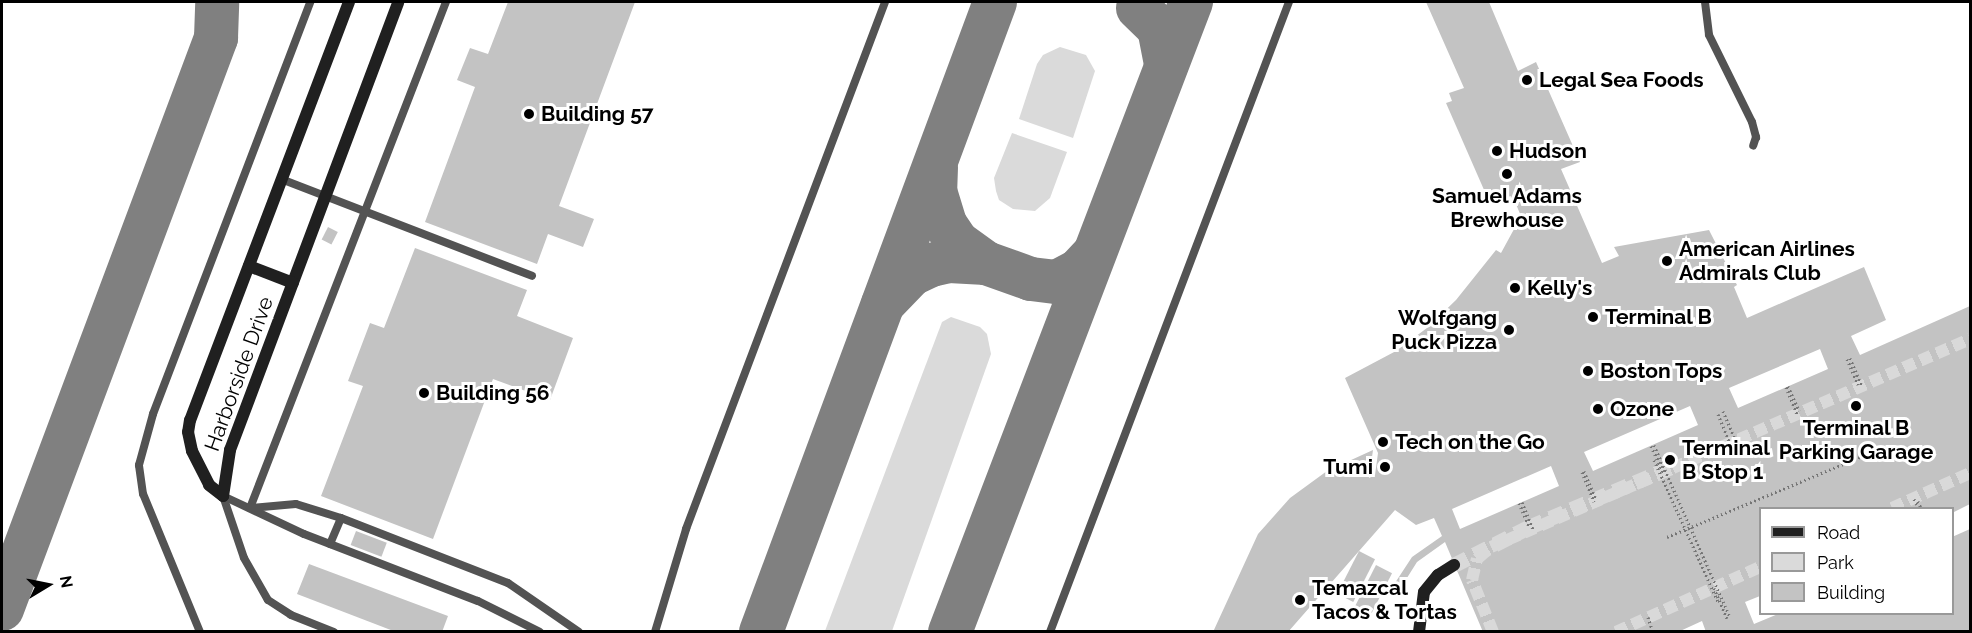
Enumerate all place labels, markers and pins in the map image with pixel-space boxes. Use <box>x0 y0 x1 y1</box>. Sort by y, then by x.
place label: Legal Sea Foods <box>1539 67 1704 93</box>
marker: Legal Sea Foods <box>1520 73 1534 87</box>
place label: Building 57 <box>541 101 654 127</box>
marker: Building 57 <box>522 107 536 121</box>
place label: Hudson <box>1509 138 1587 164</box>
marker: Hudson <box>1490 144 1504 158</box>
marker: Samuel Adams Brewhouse <box>1500 167 1514 181</box>
place label: Samuel Adams Brewhouse <box>1431 183 1583 233</box>
place label: American Airlines Admirals Club <box>1679 236 1856 286</box>
marker: American Airlines Admirals Club <box>1660 254 1674 268</box>
place label: Kelly's <box>1527 275 1592 301</box>
marker: Kelly's <box>1508 281 1522 295</box>
place label: Terminal B <box>1605 304 1712 330</box>
place label: Wolfgang Puck Pizza <box>1391 305 1497 355</box>
marker: Terminal B <box>1586 310 1600 324</box>
marker: Wolfgang Puck Pizza <box>1502 323 1516 337</box>
place label: Boston Tops <box>1600 358 1723 384</box>
marker: Boston Tops <box>1581 364 1595 378</box>
place label: Building 56 <box>436 380 550 406</box>
marker: Building 56 <box>417 386 431 400</box>
place label: Ozone <box>1610 396 1674 422</box>
marker: Terminal B Parking Garage <box>1849 399 1863 413</box>
marker: Ozone <box>1591 402 1605 416</box>
place label: Terminal B Parking Garage <box>1779 415 1933 465</box>
place label: Tech on the Go <box>1395 429 1545 455</box>
marker: Tech on the Go <box>1376 435 1390 449</box>
place label: Terminal B Stop 1 <box>1682 435 1770 485</box>
marker: Terminal B Stop 1 <box>1663 453 1677 467</box>
place label: Tumi <box>1323 454 1373 480</box>
marker: Tumi <box>1378 460 1392 474</box>
place label: Temazcal Tacos & Tortas <box>1312 575 1457 625</box>
marker: Temazcal Tacos & Tortas <box>1293 593 1307 607</box>

